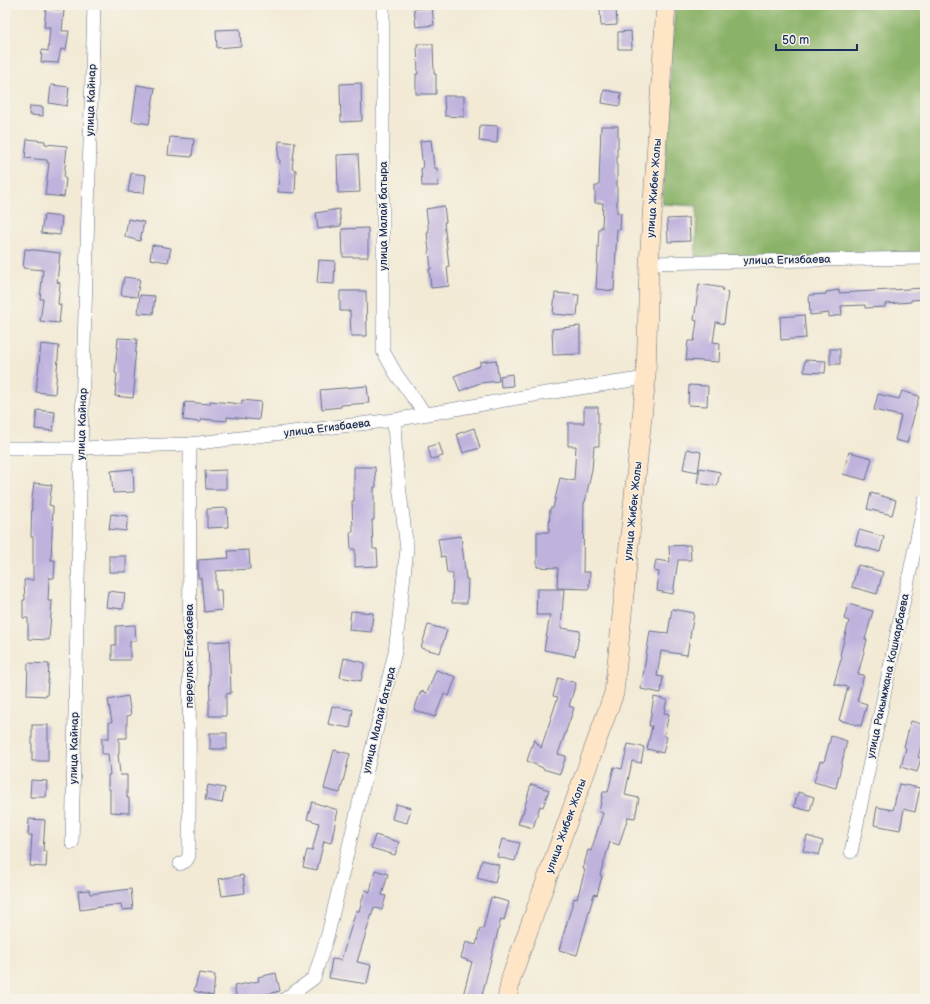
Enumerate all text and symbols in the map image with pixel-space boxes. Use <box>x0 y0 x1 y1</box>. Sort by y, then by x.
scale bar <box>776 26 857 52</box>
text: 50 m <box>782 33 809 48</box>
street label: улица Кайнар <box>83 63 99 136</box>
street label: улица Жибек Жолы <box>644 138 664 238</box>
street label: улица Малай батыра <box>377 161 390 271</box>
street label: улица Егизбаева <box>743 253 831 267</box>
street label: улица Кайнар <box>74 387 90 460</box>
street label: улица Егизбаева <box>283 416 372 440</box>
street label: улица Жибек Жолы <box>621 461 645 561</box>
street label: улица Ракымжана Кошкарбаева <box>864 592 912 760</box>
street label: переулок Егизбаева <box>183 603 196 708</box>
street label: улица Малай батыра <box>359 665 399 775</box>
street label: улица Кайнар <box>67 711 81 784</box>
street label: улица Жибек Жолы <box>543 777 589 875</box>

